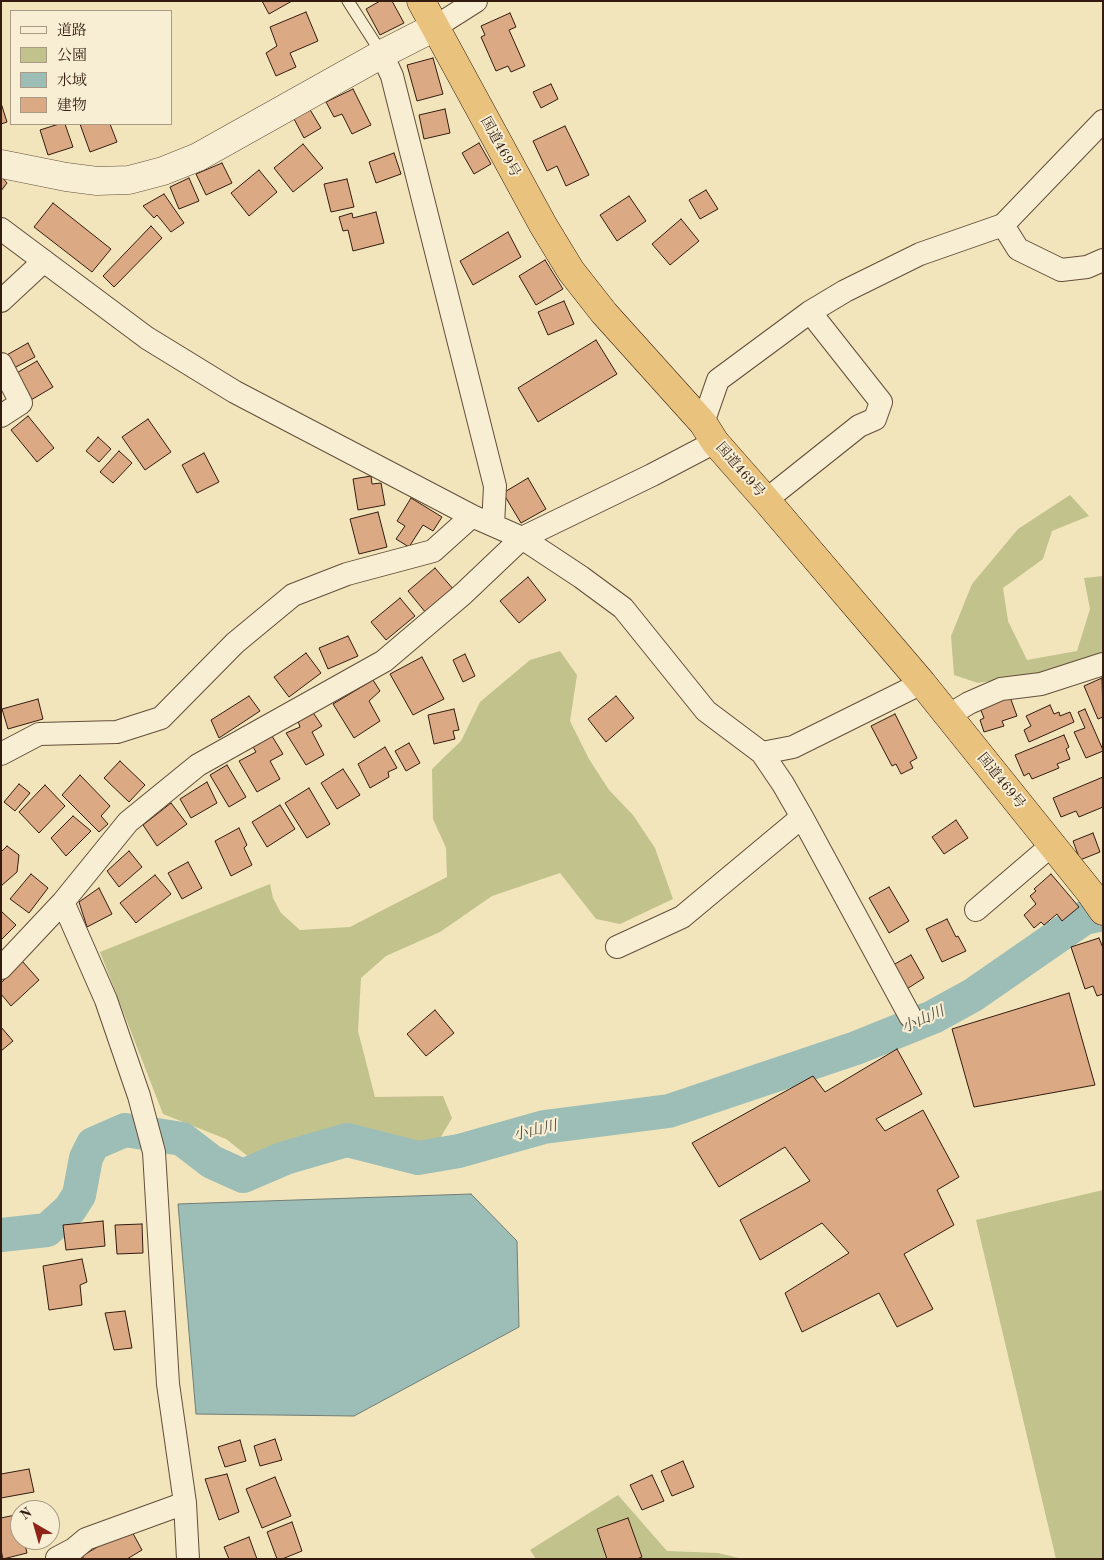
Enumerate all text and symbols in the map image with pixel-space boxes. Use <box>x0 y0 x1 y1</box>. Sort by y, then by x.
legend <box>10 10 172 125</box>
text: 道路 <box>57 24 87 39</box>
text: 公園 <box>57 49 87 64</box>
text: 水域 <box>57 74 87 89</box>
text: 建物 <box>57 99 87 114</box>
street label: 国道469号 <box>477 114 523 180</box>
street label: 国道469号 <box>712 439 768 501</box>
street label: 国道469号 <box>974 750 1028 812</box>
water label: 小山川 <box>899 1003 947 1037</box>
water label: 小山川 <box>511 1117 559 1145</box>
north arrow <box>10 1500 60 1550</box>
text: N <box>18 1505 35 1523</box>

